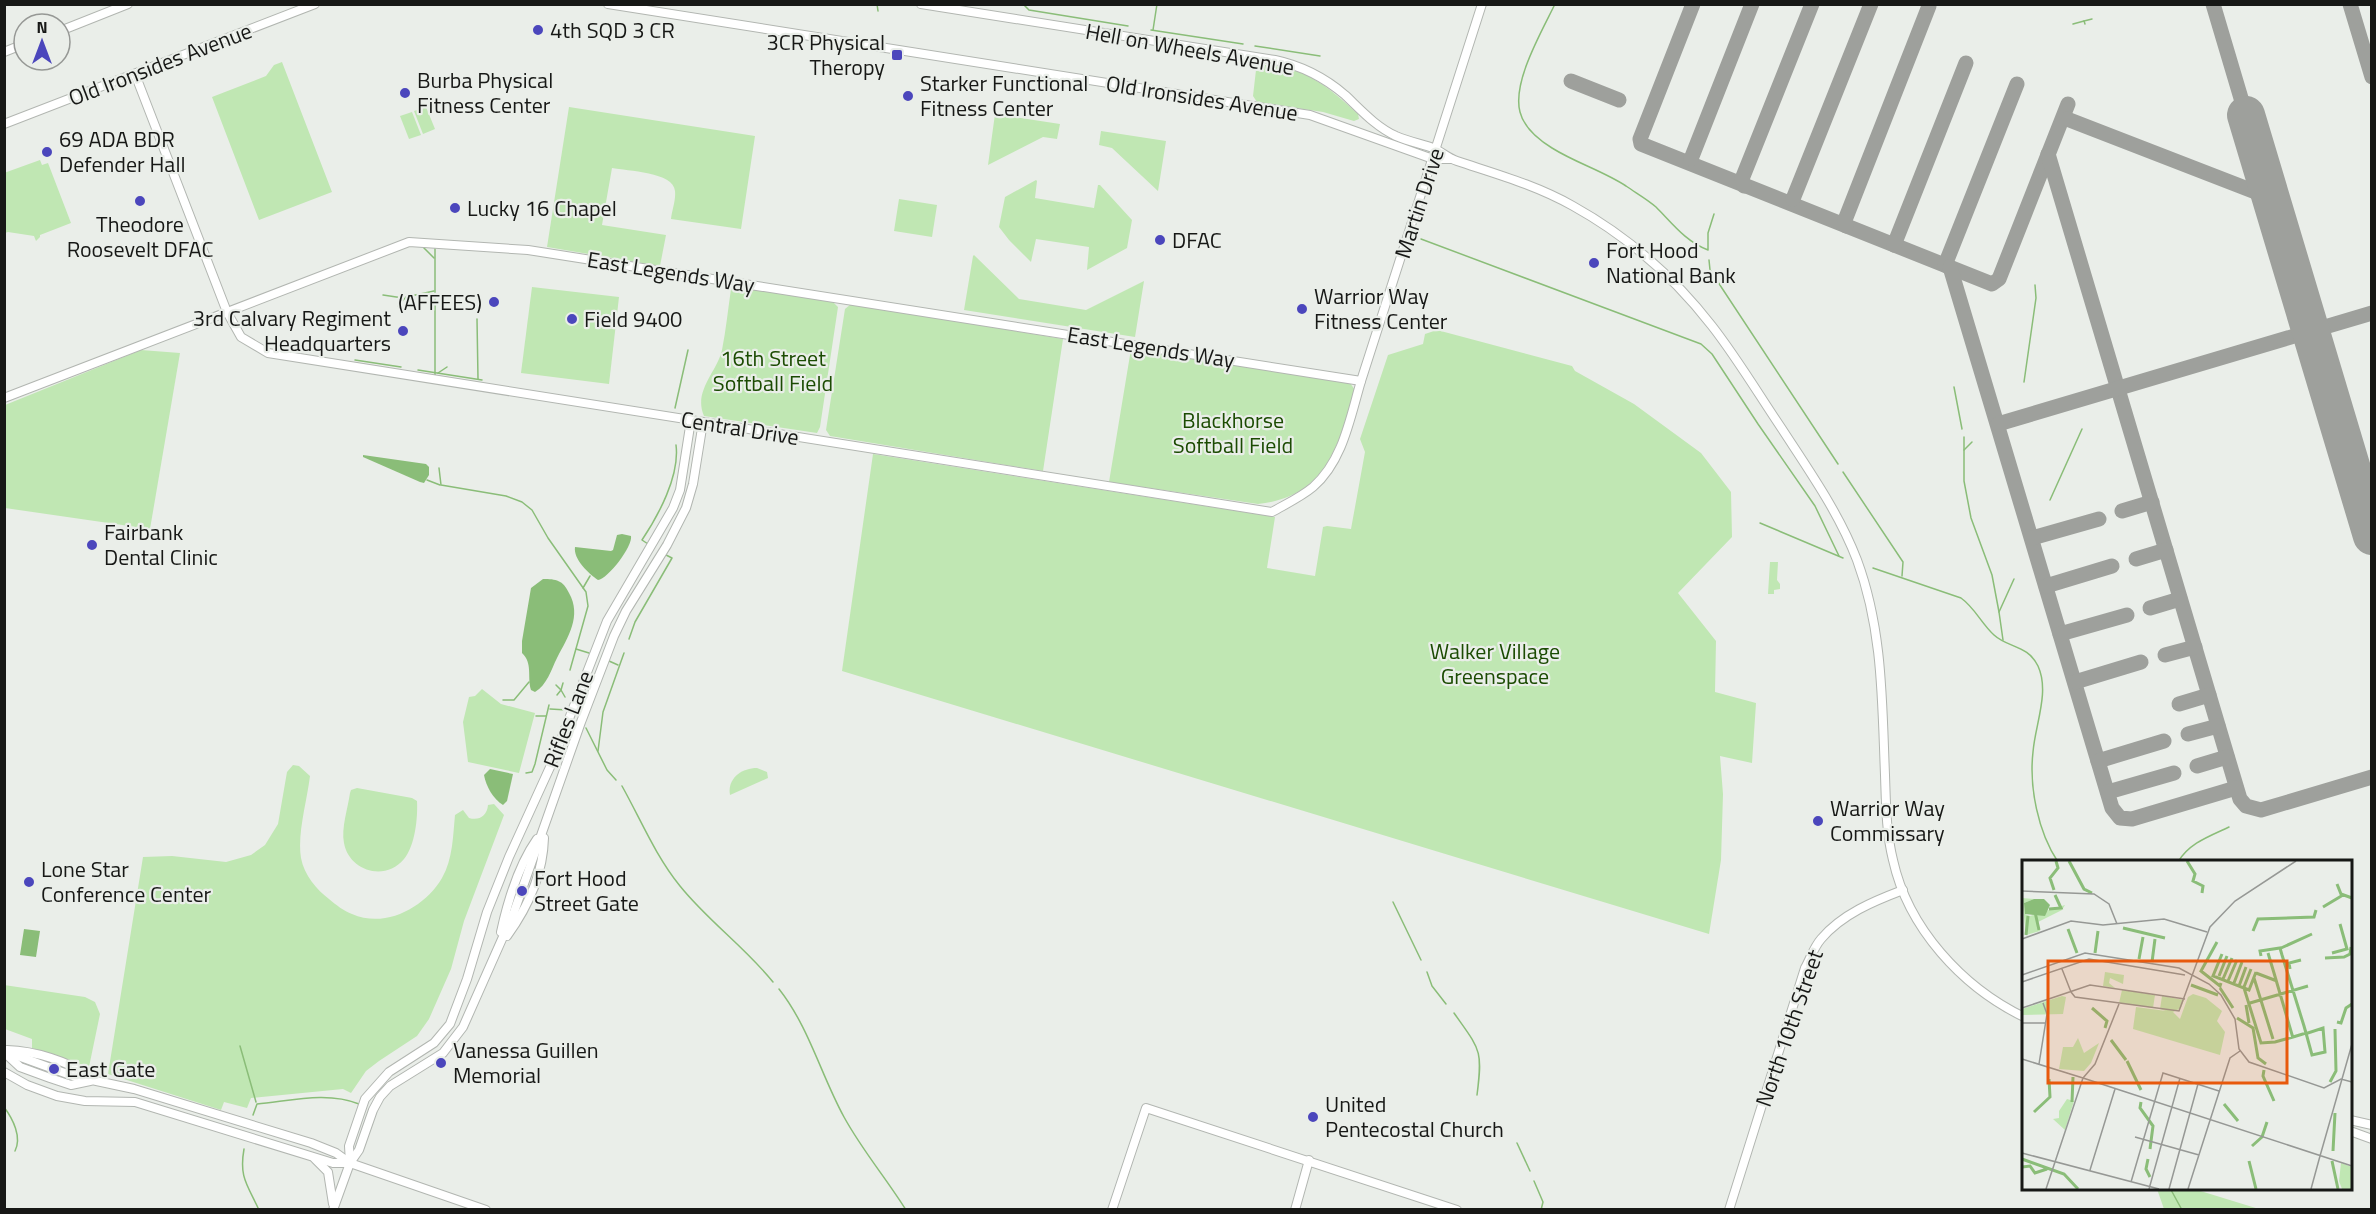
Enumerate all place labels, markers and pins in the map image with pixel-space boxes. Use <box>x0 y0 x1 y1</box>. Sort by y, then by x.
place label: 4th SQD 3 CR <box>550 13 675 47</box>
marker: 4th SQD 3 CR <box>531 23 545 37</box>
place label: 3CR Physical Theropy <box>766 25 885 84</box>
marker: 3CR Physical Theropy <box>890 48 904 62</box>
place label: Burba Physical Fitness Center <box>417 63 553 122</box>
place label: Starker Functional Fitness Center <box>920 66 1088 125</box>
marker: Burba Physical Fitness Center <box>398 86 412 100</box>
marker: Starker Functional Fitness Center <box>901 89 915 103</box>
place label: 69 ADA BDR Defender Hall <box>59 122 186 181</box>
marker: 69 ADA BDR Defender Hall <box>40 145 54 159</box>
place label: Lucky 16 Chapel <box>467 191 617 225</box>
marker: Theodore Roosevelt DFAC <box>133 194 147 208</box>
marker: Lucky 16 Chapel <box>448 201 462 215</box>
place label: Theodore Roosevelt DFAC <box>67 207 213 266</box>
place label: DFAC <box>1172 223 1222 257</box>
marker: DFAC <box>1153 233 1167 247</box>
place label: Fort Hood National Bank <box>1606 233 1736 292</box>
marker: Fort Hood National Bank <box>1587 256 1601 270</box>
place label: Warrior Way Fitness Center <box>1314 279 1448 338</box>
place label: (AFFEES) <box>398 285 482 319</box>
marker: (AFFEES) <box>487 295 501 309</box>
place label: 3rd Calvary Regiment Headquarters <box>193 301 391 360</box>
place label: Field 9400 <box>584 302 682 336</box>
marker: Warrior Way Fitness Center <box>1295 302 1309 316</box>
marker: Field 9400 <box>565 312 579 326</box>
marker: 3rd Calvary Regiment Headquarters <box>396 324 410 338</box>
place label: Fairbank Dental Clinic <box>104 515 218 574</box>
marker: Fairbank Dental Clinic <box>85 538 99 552</box>
place label: Warrior Way Commissary <box>1830 791 1945 850</box>
marker: Warrior Way Commissary <box>1811 814 1825 828</box>
place label: Lone Star Conference Center <box>41 852 212 911</box>
place label: Fort Hood Street Gate <box>534 861 639 920</box>
marker: Lone Star Conference Center <box>22 875 36 889</box>
marker: Fort Hood Street Gate <box>515 884 529 898</box>
place label: Vanessa Guillen Memorial <box>453 1033 599 1092</box>
place label: East Gate <box>66 1052 155 1086</box>
marker: Vanessa Guillen Memorial <box>434 1056 448 1070</box>
marker: East Gate <box>47 1062 61 1076</box>
place label: United Pentecostal Church <box>1325 1087 1504 1146</box>
marker: United Pentecostal Church <box>1306 1110 1320 1124</box>

